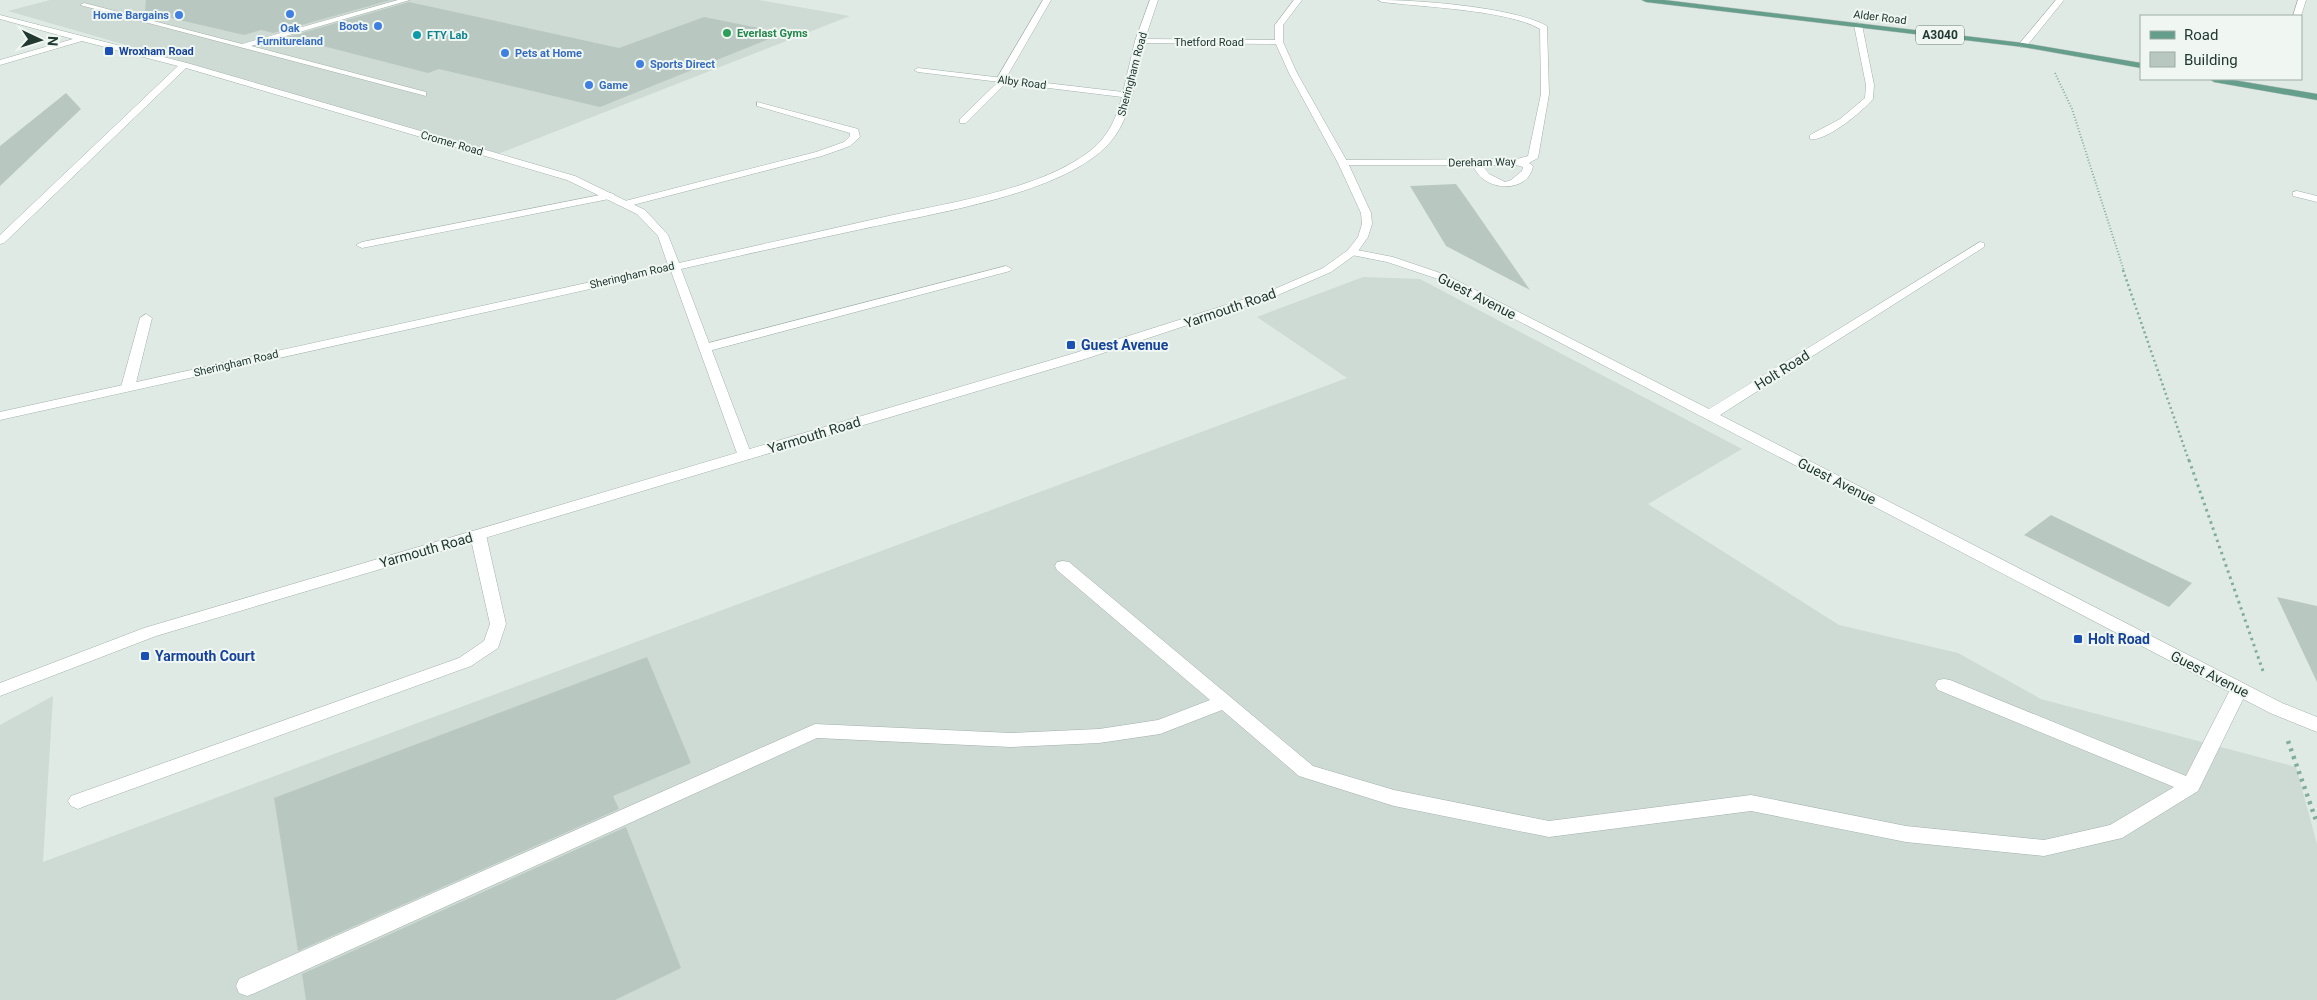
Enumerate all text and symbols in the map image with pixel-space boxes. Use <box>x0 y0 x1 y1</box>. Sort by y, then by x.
marker: Oak Furnitureland <box>284 8 296 20</box>
street label: Alder Road <box>1853 8 1907 27</box>
place label: Home Bargains <box>93 9 169 22</box>
marker: Home Bargains <box>173 9 185 21</box>
north arrow <box>15 15 65 65</box>
legend <box>2140 15 2302 80</box>
place label: Boots <box>339 20 368 33</box>
marker: Boots <box>372 20 384 32</box>
place label: Oak Furnitureland <box>257 22 323 48</box>
road number: A3040 <box>1916 26 1964 44</box>
text: Road <box>2184 26 2218 44</box>
marker: Everlast Gyms <box>721 27 733 39</box>
place label: Everlast Gyms <box>737 27 808 40</box>
marker: FTY Lab <box>411 29 423 41</box>
place label: FTY Lab <box>427 29 468 42</box>
street label: Sheringham Road <box>1115 31 1150 118</box>
text: N <box>45 35 61 46</box>
street label: Thetford Road <box>1174 36 1244 49</box>
marker: Wroxham Road <box>103 45 115 57</box>
place label: Wroxham Road <box>119 45 194 58</box>
marker: Pets at Home <box>499 47 511 59</box>
place label: Pets at Home <box>515 47 582 60</box>
text: Building <box>2184 51 2238 69</box>
marker: Sports Direct <box>634 58 646 70</box>
place label: Sports Direct <box>650 58 715 71</box>
street label: Alby Road <box>997 73 1047 92</box>
marker: Game <box>583 79 595 91</box>
place label: Game <box>599 79 628 92</box>
street label: Cromer Road <box>419 128 485 159</box>
street label: Dereham Way <box>1448 155 1517 170</box>
street label: Sheringham Road <box>588 259 676 292</box>
street label: Guest Avenue <box>1435 269 1519 323</box>
street label: Yarmouth Road <box>1182 285 1278 331</box>
place label: Guest Avenue <box>1081 337 1169 353</box>
marker: Guest Avenue <box>1065 339 1077 351</box>
street label: Sheringham Road <box>192 347 280 380</box>
street label: Holt Road <box>1752 347 1812 393</box>
street label: Yarmouth Road <box>766 413 862 457</box>
street label: Guest Avenue <box>1795 454 1879 508</box>
street label: Yarmouth Road <box>378 529 474 571</box>
place label: Holt Road <box>2088 631 2150 647</box>
marker: Holt Road <box>2072 633 2084 645</box>
street label: Guest Avenue <box>2168 647 2252 701</box>
place label: Yarmouth Court <box>155 648 255 664</box>
marker: Yarmouth Court <box>139 650 151 662</box>

